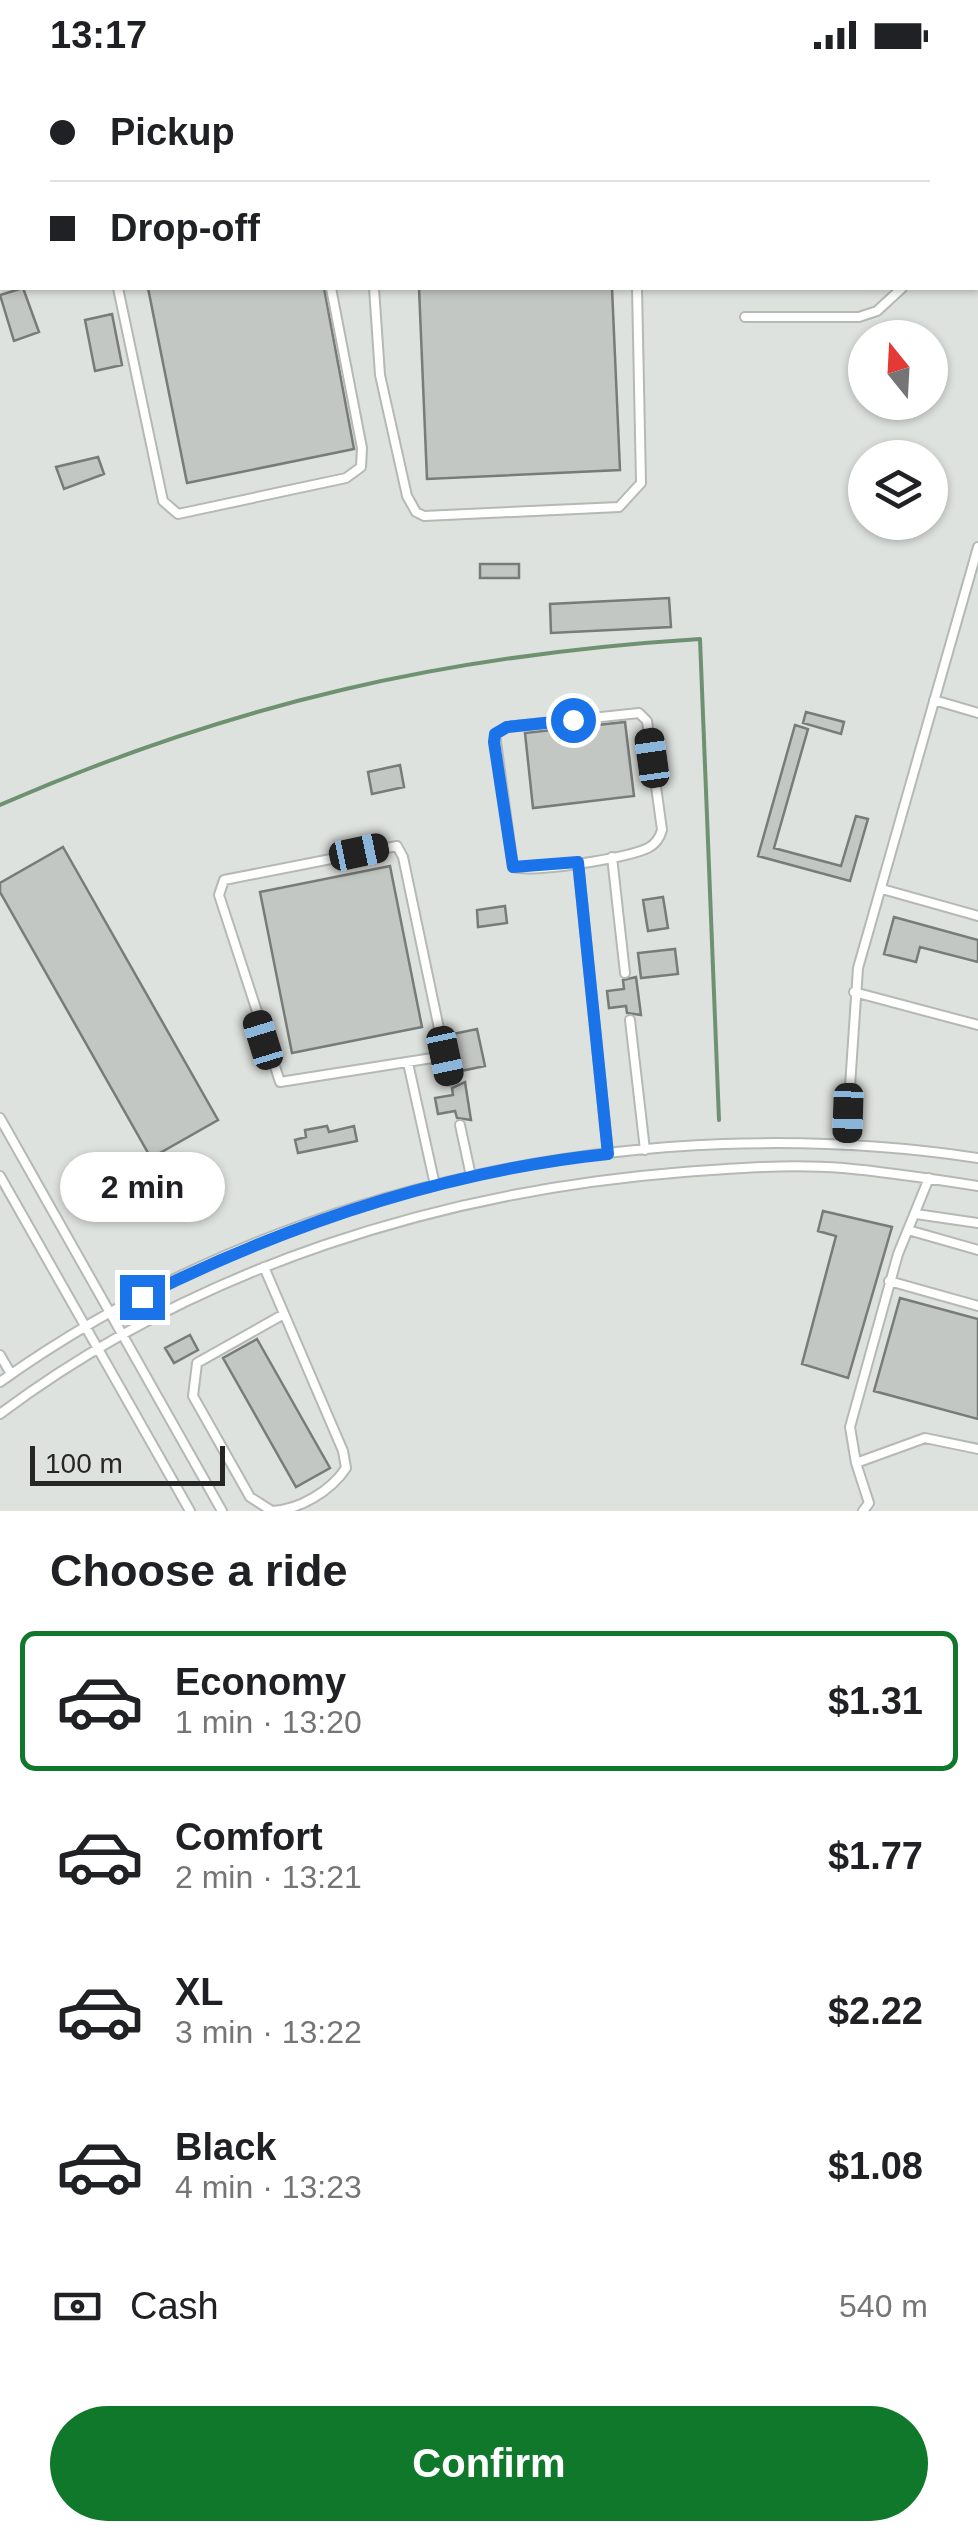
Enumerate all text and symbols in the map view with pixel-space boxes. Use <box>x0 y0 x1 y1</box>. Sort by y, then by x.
text: 13:17 <box>50 14 147 56</box>
text: Pickup <box>110 111 235 153</box>
text: Drop-off <box>110 207 260 249</box>
north arrow <box>848 320 948 420</box>
map controls <box>848 320 948 540</box>
button: layers <box>848 440 948 540</box>
route start <box>551 698 596 743</box>
car <box>633 726 671 790</box>
car <box>327 831 391 873</box>
car <box>240 1007 286 1073</box>
car <box>424 1024 466 1088</box>
car <box>832 1082 864 1144</box>
callout: 2 min <box>59 1152 224 1222</box>
text: 2 min <box>101 1169 184 1205</box>
route end <box>120 1275 165 1320</box>
scale bar <box>30 1441 225 1486</box>
text: 100 m <box>45 1448 123 1479</box>
text: Choose a ride <box>50 1545 348 1596</box>
icon: car <box>55 1656 145 1746</box>
text: Economy <box>175 1661 346 1703</box>
text: $1.31 <box>828 1680 923 1722</box>
text: 1 min · 13:20 <box>175 1704 362 1740</box>
icon: car <box>55 1811 145 1901</box>
text: Comfort <box>175 1816 323 1858</box>
text: $1.77 <box>828 1835 923 1877</box>
text: 2 min · 13:21 <box>175 1859 362 1895</box>
icon: car <box>55 1966 145 2056</box>
text: XL <box>175 1971 224 2013</box>
text: $2.22 <box>828 1990 923 2032</box>
text: 3 min · 13:22 <box>175 2014 362 2050</box>
icon: car <box>55 2121 145 2211</box>
text: Black <box>175 2126 276 2168</box>
text: $1.08 <box>828 2145 923 2187</box>
text: 4 min · 13:23 <box>175 2169 362 2205</box>
icon: cash <box>50 2279 105 2334</box>
text: Cash <box>130 2285 219 2327</box>
text: 540 m <box>839 2288 928 2324</box>
button: Confirm <box>50 2406 928 2521</box>

